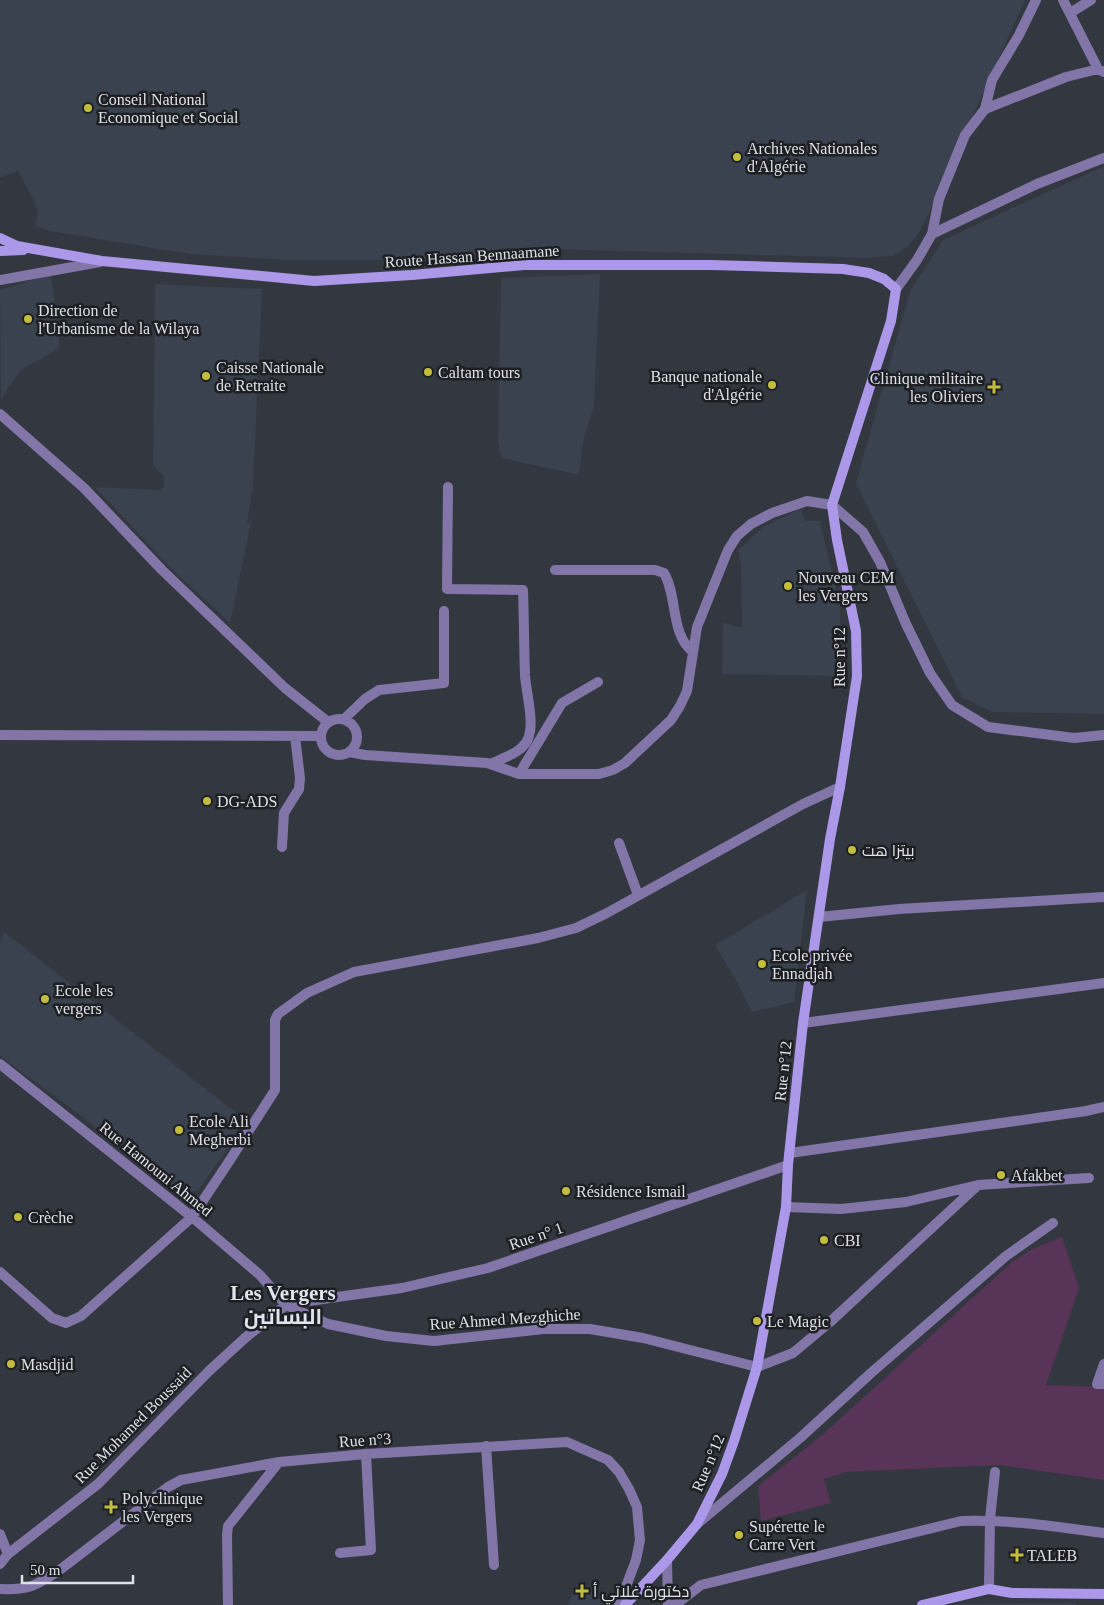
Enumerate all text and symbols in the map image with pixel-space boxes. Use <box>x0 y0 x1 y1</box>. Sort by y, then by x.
place label: Conseil National Economique et Social <box>98 91 239 127</box>
marker: Conseil National Economique et Social <box>82 102 94 114</box>
place label: Archives Nationales d'Algérie <box>747 140 877 176</box>
marker: Archives Nationales d'Algérie <box>731 151 743 163</box>
street label: Route Hassan Bennaamane <box>384 241 560 271</box>
place label: Direction de l'Urbanisme de la Wilaya <box>38 302 199 338</box>
marker: Direction de l'Urbanisme de la Wilaya <box>22 313 34 325</box>
place label: Caisse Nationale de Retraite <box>216 359 324 394</box>
place label: Caltam tours <box>438 364 520 381</box>
marker: Caltam tours <box>422 366 434 378</box>
place label: Banque nationale d'Algérie <box>650 368 762 404</box>
marker: Caisse Nationale de Retraite <box>200 370 212 382</box>
place label: Clinique militaire les Oliviers <box>870 370 983 405</box>
marker: Banque nationale d'Algérie <box>766 379 778 391</box>
marker: Clinique militaire les Oliviers <box>987 380 1001 394</box>
place label: Nouveau CEM les Vergers <box>798 569 894 605</box>
marker: Nouveau CEM les Vergers <box>782 580 794 592</box>
street label: Rue n°12 <box>831 627 848 687</box>
place label: DG-ADS <box>217 793 277 810</box>
marker: DG-ADS <box>201 795 213 807</box>
place label: بيتزا هت <box>862 842 915 860</box>
marker: بيتزا هت <box>846 844 858 856</box>
place label: Ecole privée Ennadjah <box>772 947 852 983</box>
marker: Ecole privée Ennadjah <box>756 958 768 970</box>
place label: Ecole les vergers <box>55 982 113 1018</box>
marker: Ecole les vergers <box>39 993 51 1005</box>
street label: Rue n°12 <box>771 1040 795 1102</box>
place label: Ecole Ali Megherbi <box>189 1113 252 1149</box>
street label: Rue Hamouni Ahmed <box>96 1118 216 1220</box>
marker: Ecole Ali Megherbi <box>173 1124 185 1136</box>
place label: Afakbet <box>1011 1167 1063 1184</box>
marker: Afakbet <box>995 1169 1007 1181</box>
place label: Résidence Ismail <box>576 1183 686 1200</box>
marker: Résidence Ismail <box>560 1185 572 1197</box>
place label: Crèche <box>28 1209 73 1226</box>
marker: Crèche <box>12 1211 24 1223</box>
street label: Rue n° 1 <box>507 1219 565 1253</box>
place label: CBI <box>834 1232 861 1249</box>
marker: CBI <box>818 1234 830 1246</box>
district label: Les Vergers البساتين <box>230 1281 336 1329</box>
street label: Rue Ahmed Mezghiche <box>429 1305 581 1334</box>
place label: Le Magic <box>767 1313 829 1331</box>
marker: Le Magic <box>751 1315 763 1327</box>
place label: Masdjid <box>21 1356 73 1374</box>
marker: Masdjid <box>5 1358 17 1370</box>
street label: Rue Mohamed Boussaid <box>71 1363 195 1487</box>
street label: Rue n°3 <box>338 1430 392 1450</box>
street label: Rue n°12 <box>688 1432 728 1494</box>
place label: Polyclinique les Vergers <box>122 1490 203 1526</box>
marker: Polyclinique les Vergers <box>104 1500 118 1514</box>
place label: Supérette le Carre Vert <box>749 1518 825 1553</box>
marker: Supérette le Carre Vert <box>733 1529 745 1541</box>
place label: TALEB <box>1027 1547 1077 1564</box>
marker: TALEB <box>1011 1549 1023 1561</box>
scale bar <box>22 1552 134 1584</box>
text: 50 m <box>30 1562 61 1578</box>
place label: دكتورة غلاتي أ <box>593 1582 689 1605</box>
marker: دكتورة غلاتي أ <box>575 1584 589 1598</box>

